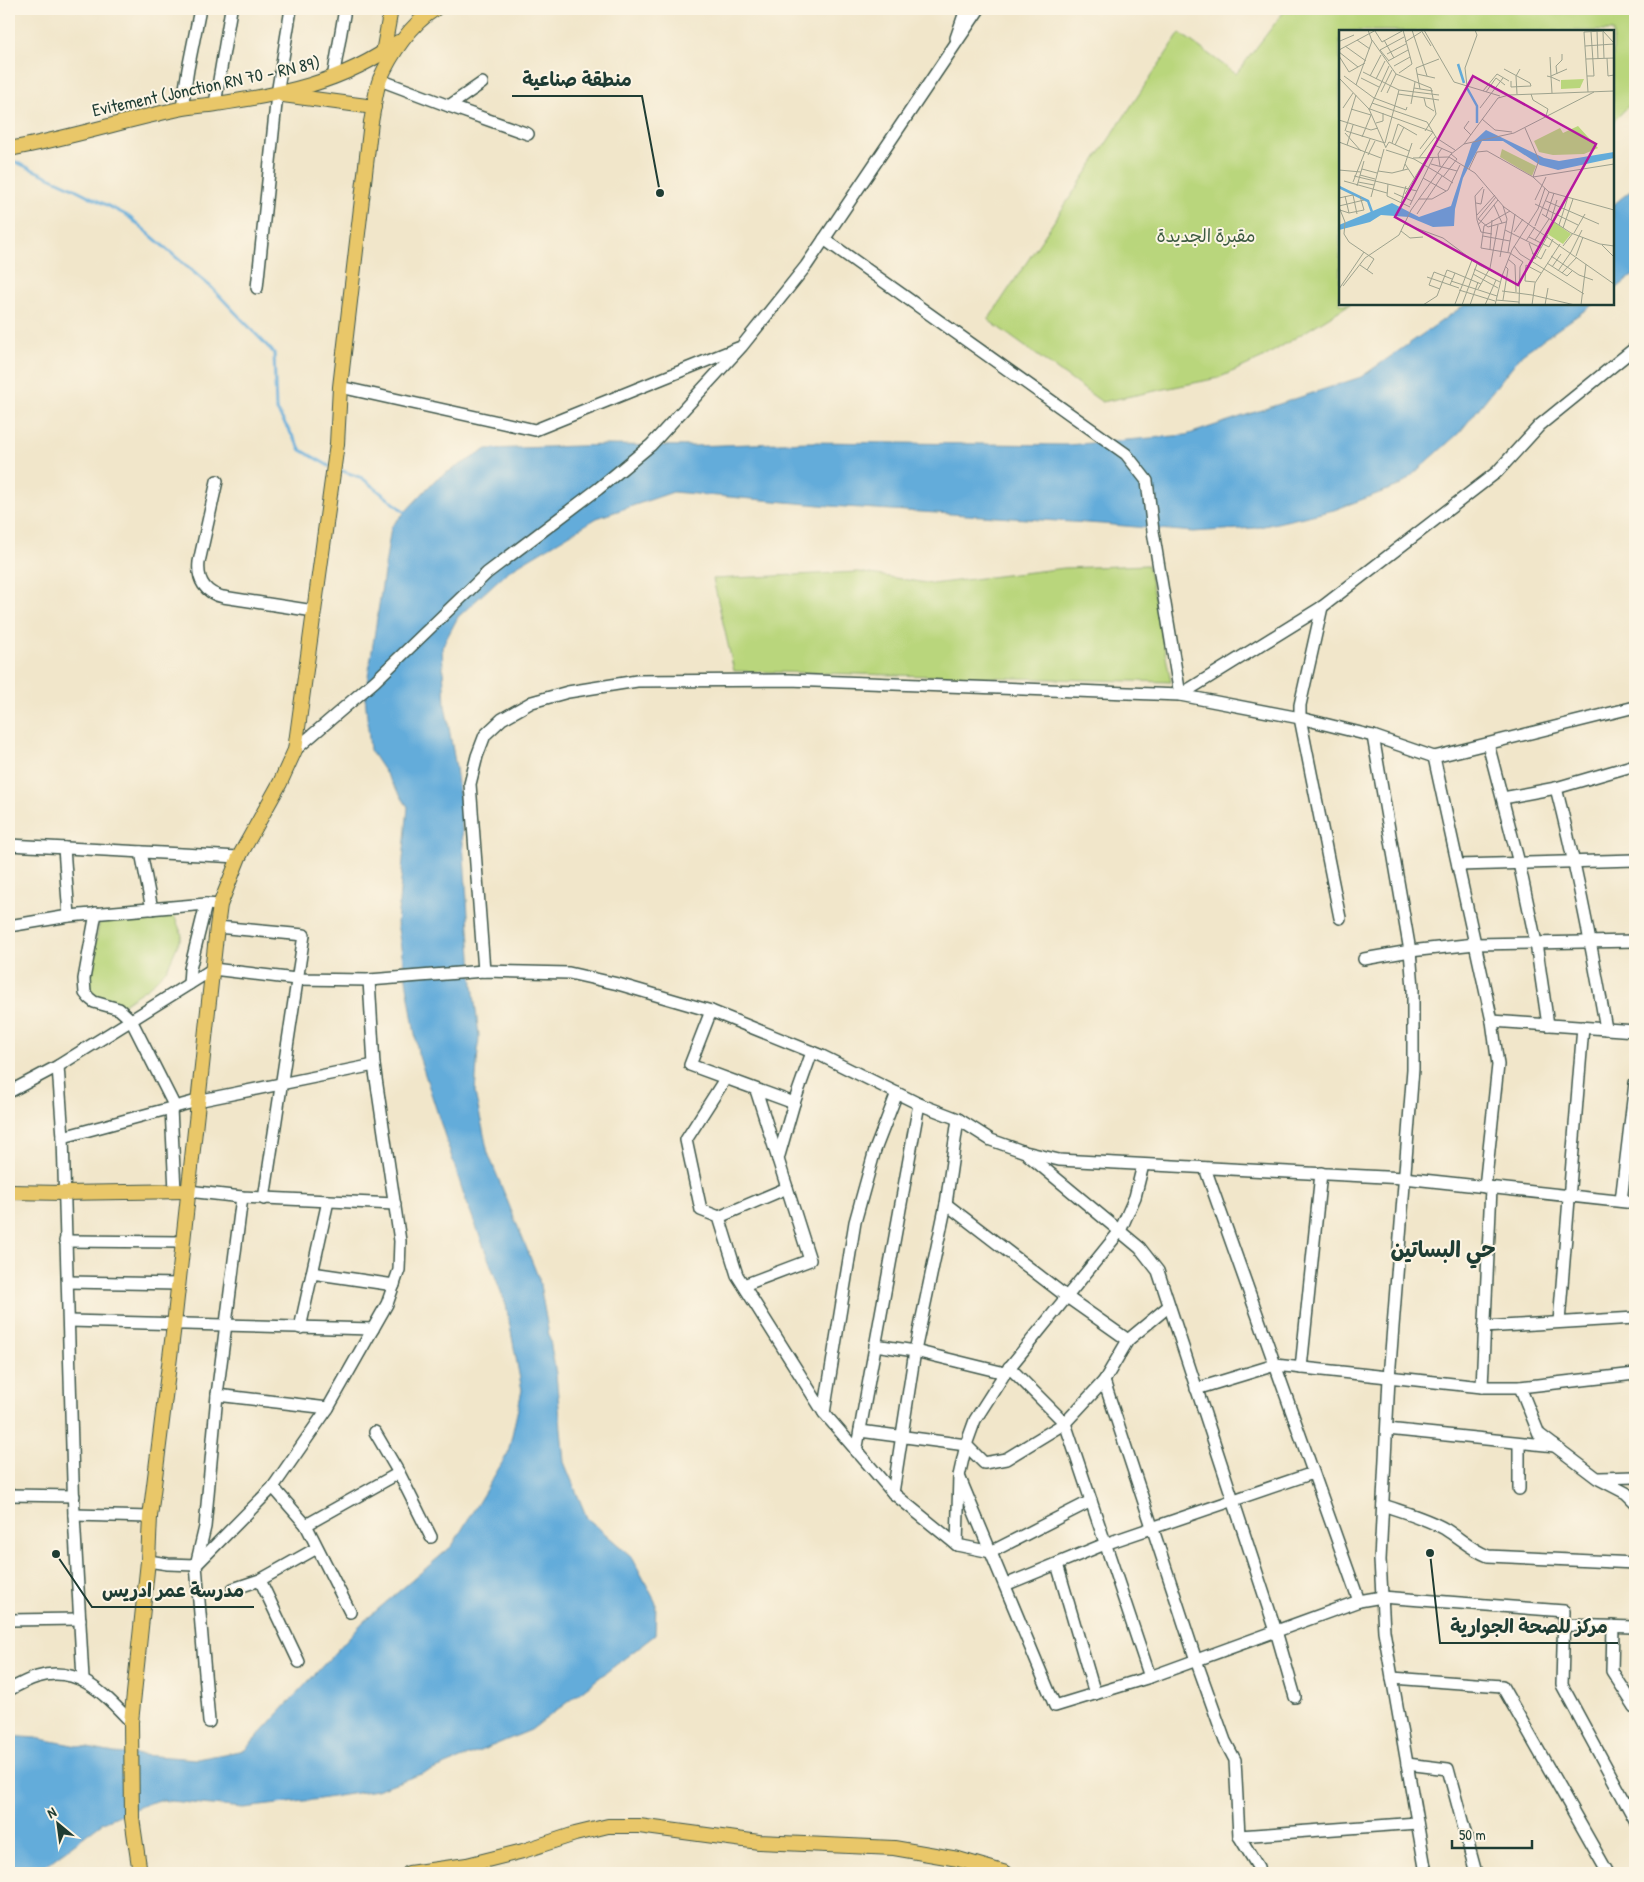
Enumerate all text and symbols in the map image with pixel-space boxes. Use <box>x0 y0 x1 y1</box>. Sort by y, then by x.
inset map <box>1339 30 1614 305</box>
street label: Evitement (Jonction RN 70 - RN 89) <box>90 50 322 122</box>
callout: منطقة صناعية <box>512 62 642 96</box>
text: منطقة صناعية <box>522 66 632 92</box>
park label: مقبرة الجديدة <box>1157 223 1256 248</box>
district label: حي البساتين <box>1390 1234 1496 1269</box>
callout: مدرسة عمر ادريس <box>92 1573 254 1607</box>
text: مدرسة عمر ادريس <box>102 1577 244 1603</box>
callout: مركز للصحة الجوارية <box>1440 1609 1618 1643</box>
text: مركز للصحة الجوارية <box>1450 1613 1608 1639</box>
north arrow <box>32 1800 82 1850</box>
text: N <box>44 1802 60 1822</box>
scale bar <box>1452 1817 1532 1849</box>
text: 50 m <box>1459 1824 1486 1845</box>

